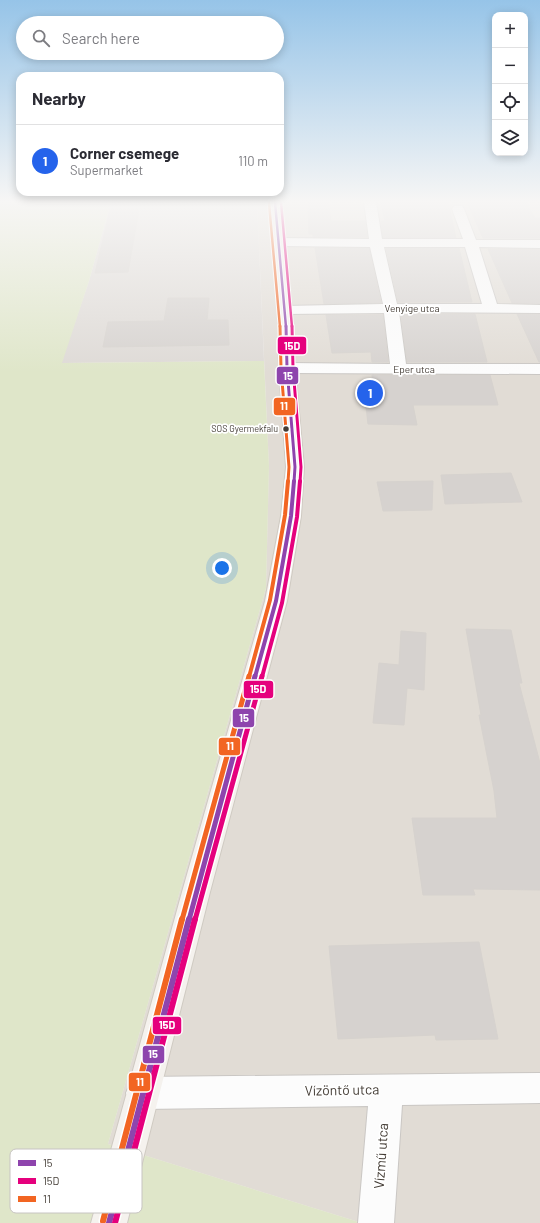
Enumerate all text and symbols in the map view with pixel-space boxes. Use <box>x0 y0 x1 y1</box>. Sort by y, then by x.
map controls <box>492 12 528 156</box>
button: + <box>492 12 528 48</box>
search box <box>16 16 284 60</box>
icon: search <box>30 27 52 49</box>
text: Search here <box>62 29 140 47</box>
button: − <box>492 48 528 84</box>
button: locate <box>492 84 528 120</box>
text: Nearby <box>32 88 86 108</box>
button: layers <box>492 120 528 156</box>
text: Corner csemege <box>70 144 179 162</box>
text: 1 <box>43 153 47 169</box>
text: 110 m <box>238 153 268 169</box>
text: Supermarket <box>70 162 143 178</box>
street label: Venyige utca <box>384 302 440 314</box>
line badge: 15D <box>277 336 307 355</box>
text: 15D <box>284 339 301 352</box>
street label: Eper utca <box>393 363 435 375</box>
line badge: 15 <box>276 366 299 385</box>
text: 15 <box>283 369 293 382</box>
pin: 1 <box>357 378 383 408</box>
line badge: 11 <box>273 397 296 416</box>
text: 11 <box>280 399 288 412</box>
place label: SOS Gyermekfalu <box>211 423 278 434</box>
marker: SOS Gyermekfalu <box>281 424 291 434</box>
your location <box>212 558 232 578</box>
line badge: 15D <box>243 680 274 699</box>
text: 15D <box>250 682 267 695</box>
line badge: 15 <box>232 708 255 728</box>
text: 15 <box>239 711 249 724</box>
line badge: 11 <box>218 737 241 756</box>
text: 11 <box>226 739 234 752</box>
line badge: 15D <box>152 1016 182 1035</box>
text: 15D <box>159 1018 176 1031</box>
line badge: 15 <box>142 1045 165 1064</box>
text: 15 <box>148 1047 158 1060</box>
line badge: 11 <box>128 1072 151 1092</box>
text: 11 <box>136 1075 144 1088</box>
street label: Vízöntő utca <box>305 1080 379 1099</box>
street label: Vízmű utca <box>370 1122 391 1190</box>
legend <box>10 1149 142 1213</box>
text: 15 <box>43 1156 53 1169</box>
text: 15D <box>43 1174 60 1187</box>
text: 11 <box>43 1192 51 1205</box>

